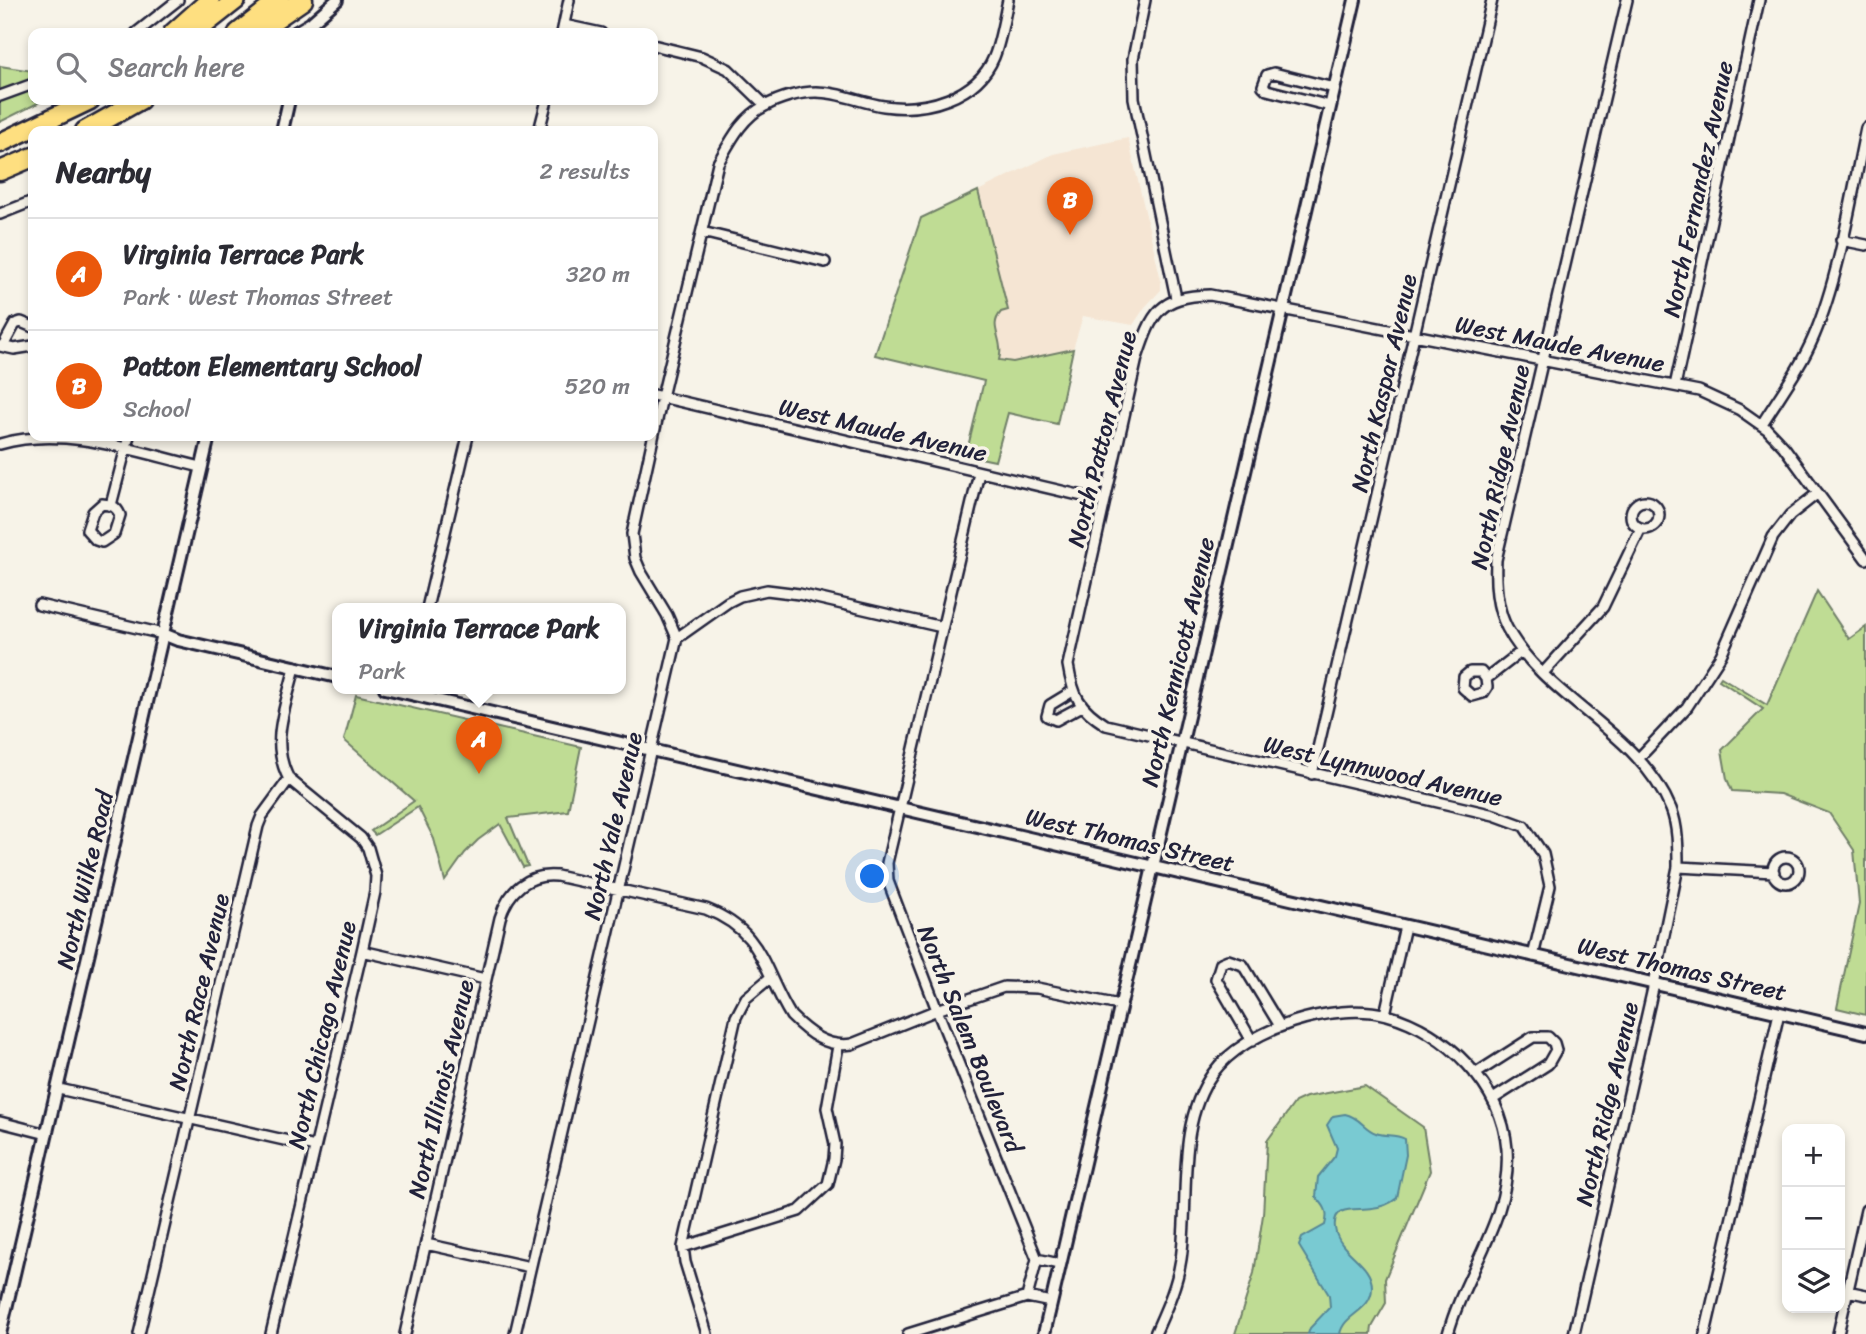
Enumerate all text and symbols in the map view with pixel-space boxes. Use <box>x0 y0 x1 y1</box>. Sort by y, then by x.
search box <box>28 28 658 105</box>
text: Search here <box>108 44 245 90</box>
icon: search <box>52 48 90 86</box>
street label: North Fernandez Avenue <box>1650 57 1746 321</box>
text: Nearby <box>56 145 151 199</box>
text: 2 results <box>539 151 630 192</box>
pin: B <box>1047 177 1093 235</box>
text: Virginia Terrace Park <box>123 231 364 277</box>
text: A <box>71 254 87 295</box>
text: 320 m <box>566 254 630 295</box>
street label: North Kaspar Avenue <box>1338 269 1430 496</box>
text: Park · West Thomas Street <box>123 277 393 318</box>
street label: West Maude Avenue <box>1452 303 1668 385</box>
street label: North Patton Avenue <box>1055 326 1149 552</box>
text: Patton Elementary School <box>123 343 421 389</box>
street label: North Ridge Avenue <box>1458 360 1542 573</box>
text: B <box>72 366 86 407</box>
text: 520 m <box>564 366 630 407</box>
street label: West Maude Avenue <box>775 386 991 474</box>
text: School <box>123 389 191 430</box>
street label: North Kennicott Avenue <box>1129 533 1227 791</box>
popup <box>332 603 626 694</box>
text: Virginia Terrace Park <box>359 605 599 651</box>
text: Park <box>359 651 406 692</box>
pin: A <box>456 716 502 774</box>
street label: West Lynnwood Avenue <box>1259 723 1507 819</box>
street label: North Yale Avenue <box>571 727 655 924</box>
street label: North Wilke Road <box>44 785 126 973</box>
street label: West Thomas Street <box>1021 796 1239 884</box>
your location <box>855 859 889 893</box>
street label: North Race Avenue <box>156 889 242 1095</box>
street label: North Chicago Avenue <box>275 916 369 1153</box>
street label: North Salem Boulevard <box>905 919 1035 1161</box>
street label: West Thomas Street <box>1573 925 1791 1013</box>
street label: North Illinois Avenue <box>395 975 487 1203</box>
street label: North Ridge Avenue <box>1563 997 1651 1210</box>
map controls <box>1782 1124 1845 1313</box>
button: + <box>1782 1124 1845 1187</box>
button: − <box>1782 1187 1845 1250</box>
button: layers <box>1782 1250 1845 1313</box>

